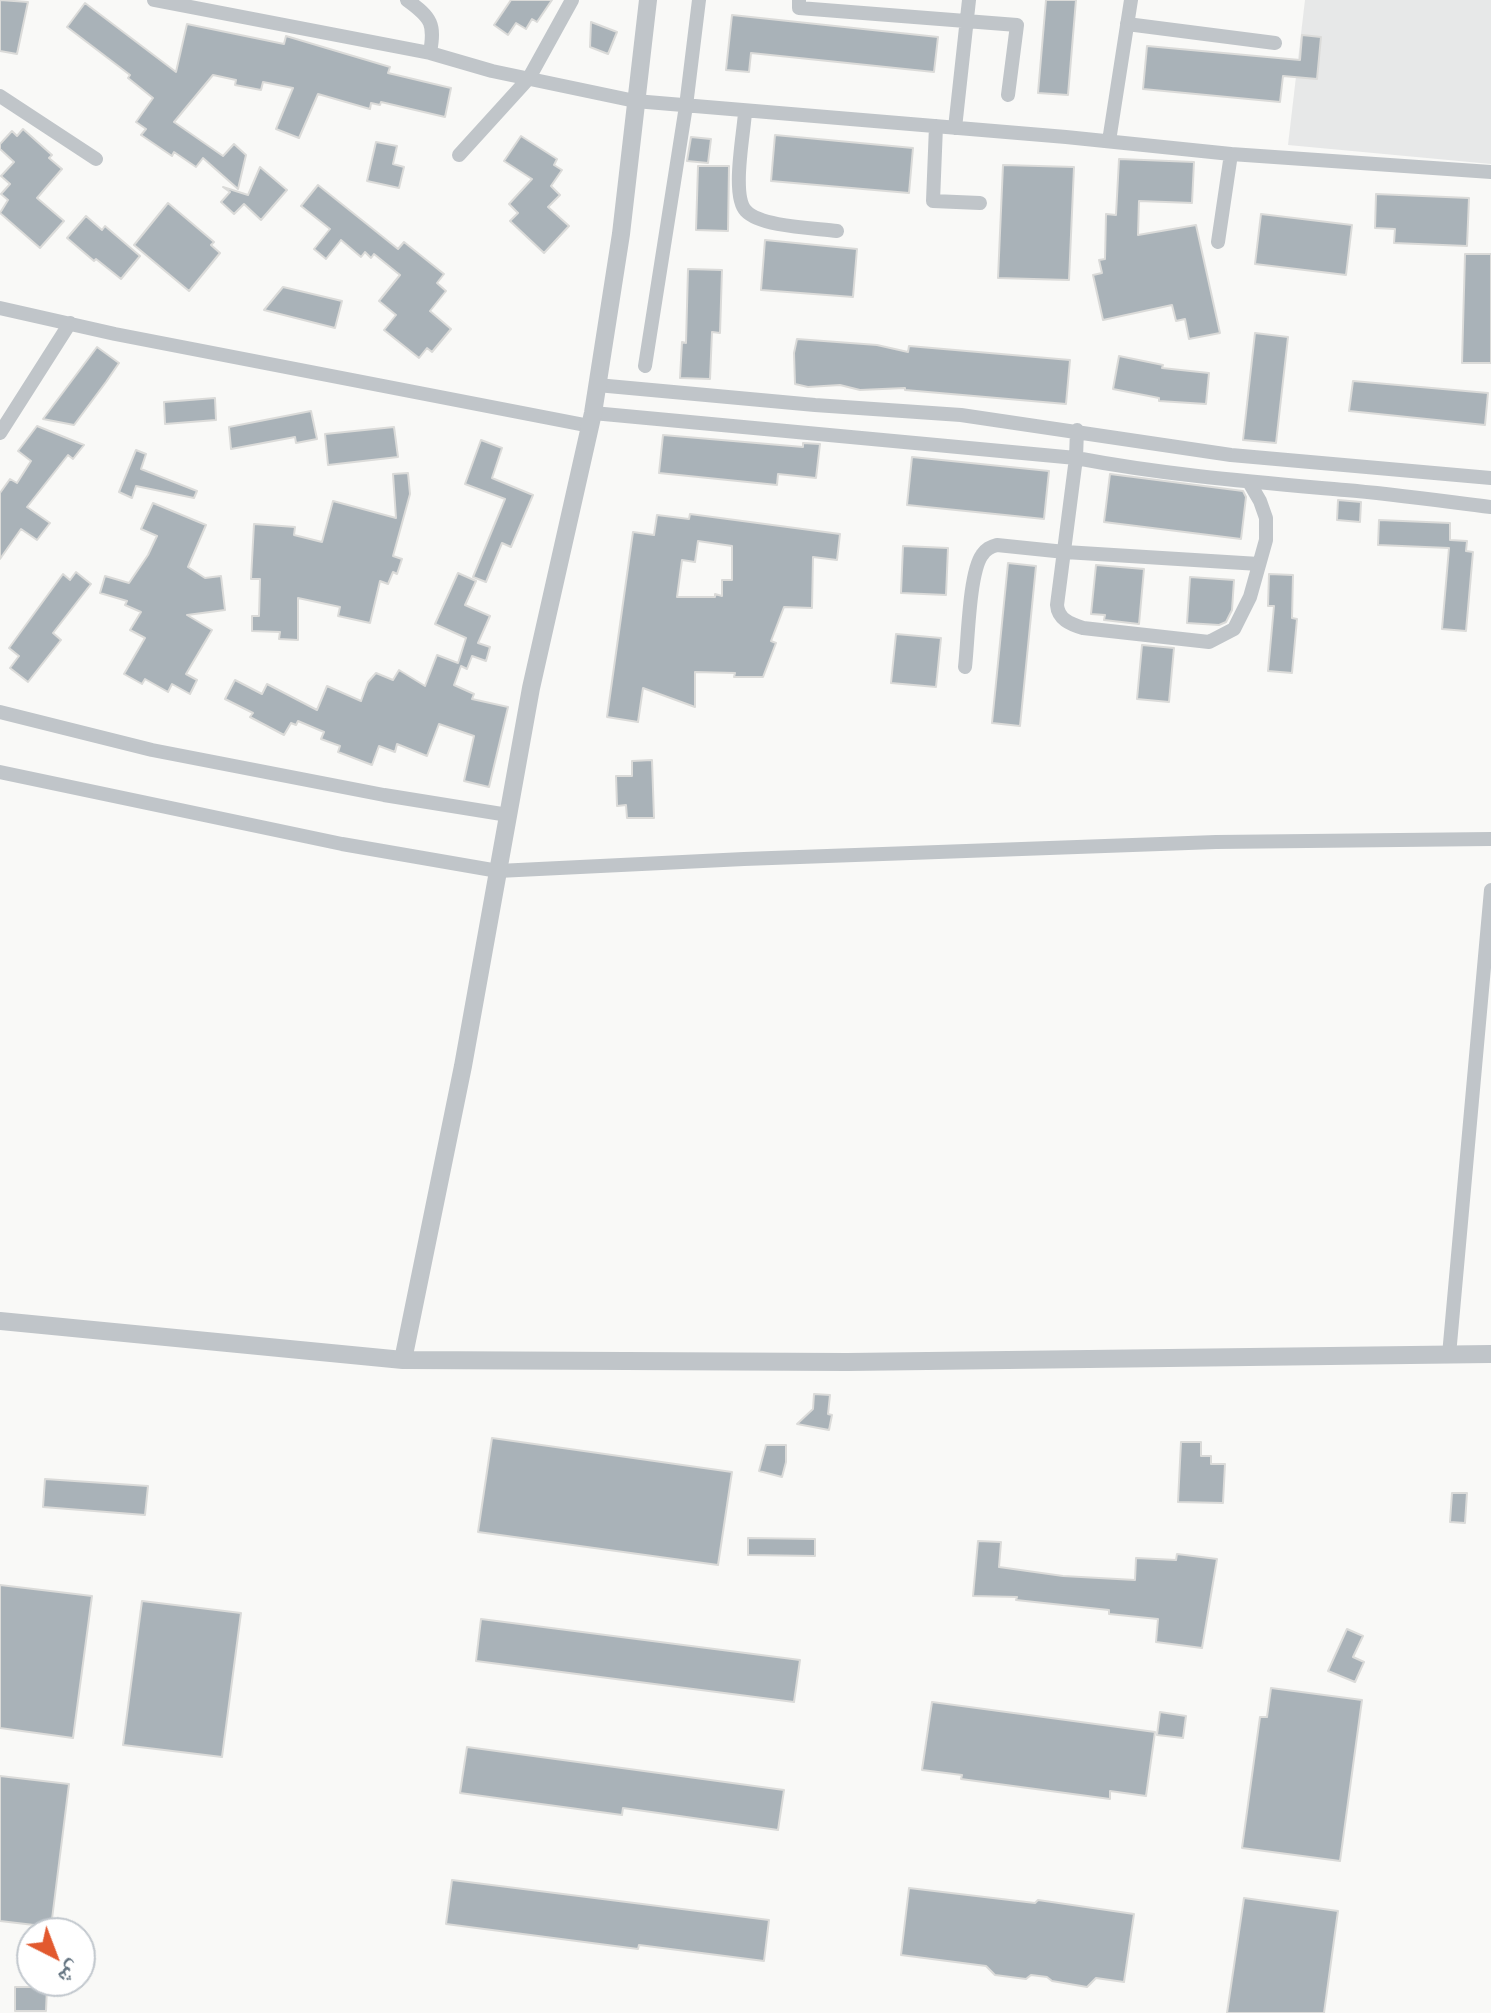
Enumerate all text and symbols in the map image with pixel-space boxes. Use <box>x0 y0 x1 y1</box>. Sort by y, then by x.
north arrow <box>16 1917 96 1997</box>
text: ش <box>51 1953 91 1994</box>

